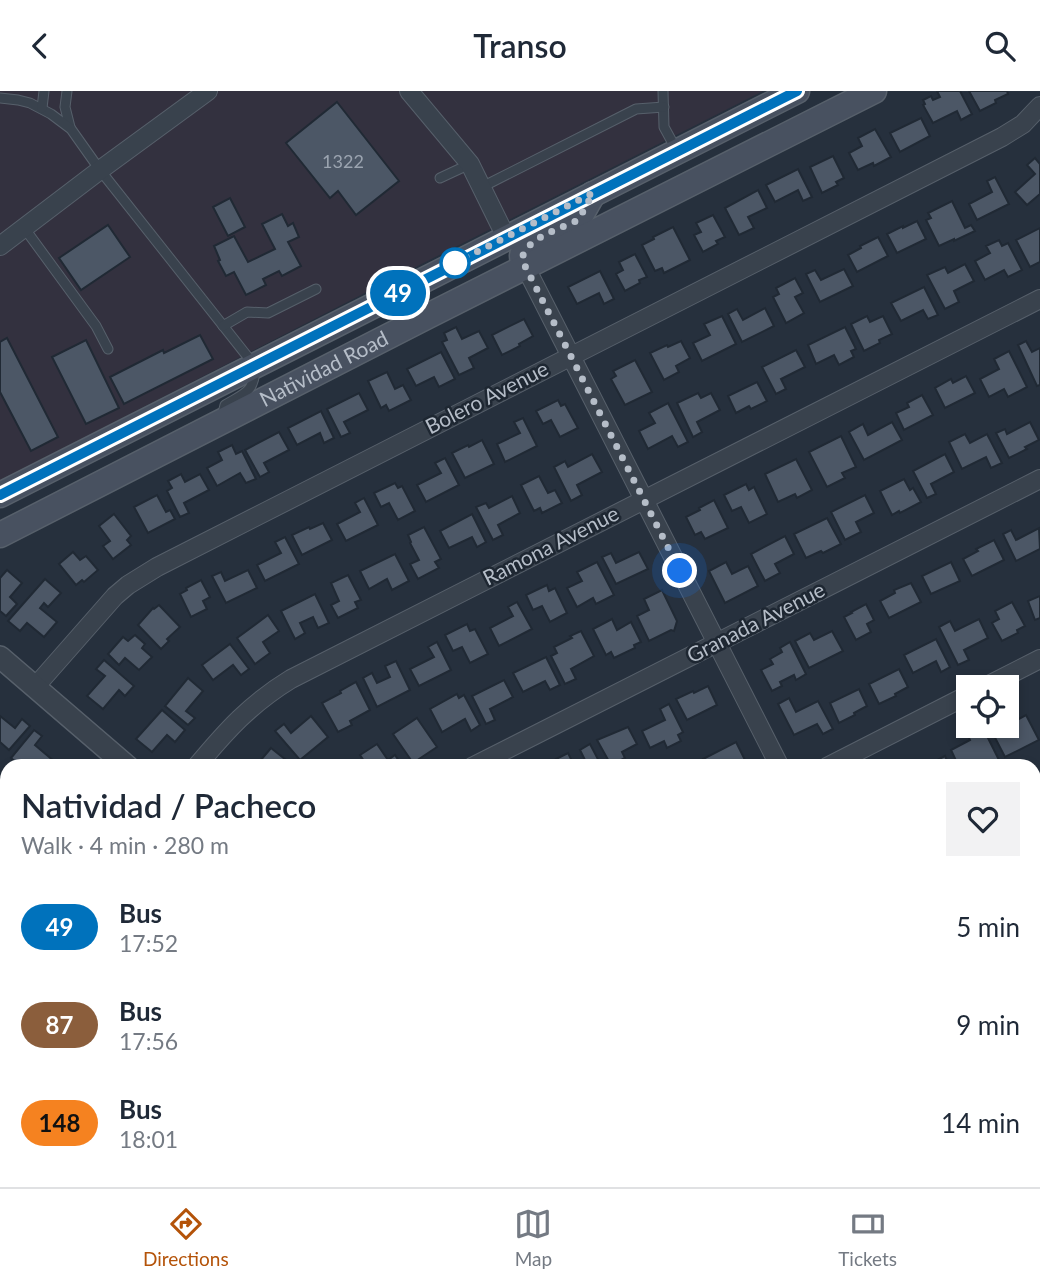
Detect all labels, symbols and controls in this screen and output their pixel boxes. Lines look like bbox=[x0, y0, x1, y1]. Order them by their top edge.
text: Transo bbox=[473, 26, 567, 65]
icon: back bbox=[21, 27, 59, 65]
icon: search bbox=[981, 27, 1019, 65]
house number: 1322 bbox=[322, 150, 364, 172]
unlabelled marker bbox=[440, 248, 470, 278]
line badge: 49 bbox=[366, 270, 430, 316]
text: 49 bbox=[384, 278, 412, 307]
street label: Natividad Road bbox=[255, 325, 392, 411]
street label: Bolero Avenue bbox=[421, 355, 552, 438]
street label: Ramona Avenue bbox=[478, 500, 622, 590]
your location bbox=[662, 553, 697, 588]
street label: Granada Avenue bbox=[682, 576, 829, 667]
map controls bbox=[956, 675, 1019, 738]
button: locate bbox=[956, 675, 1019, 738]
button: heart bbox=[946, 782, 1020, 856]
text: Natividad / Pacheco bbox=[21, 785, 316, 825]
text: Walk · 4 min · 280 m bbox=[21, 831, 229, 859]
text: Bus bbox=[119, 897, 162, 929]
text: 5 min bbox=[956, 911, 1020, 943]
text: 49 bbox=[46, 912, 73, 941]
text: 17:52 bbox=[119, 929, 178, 957]
text: Bus bbox=[119, 995, 162, 1027]
text: 9 min bbox=[956, 1009, 1020, 1041]
text: 87 bbox=[46, 1010, 73, 1039]
text: 17:56 bbox=[119, 1027, 178, 1055]
text: Bus bbox=[119, 1093, 162, 1125]
text: 14 min bbox=[941, 1107, 1020, 1139]
text: 148 bbox=[39, 1108, 80, 1137]
text: 18:01 bbox=[119, 1125, 178, 1153]
tab: Directions bbox=[143, 1205, 229, 1270]
tab: Map bbox=[514, 1205, 552, 1270]
tab: Tickets bbox=[838, 1205, 897, 1270]

